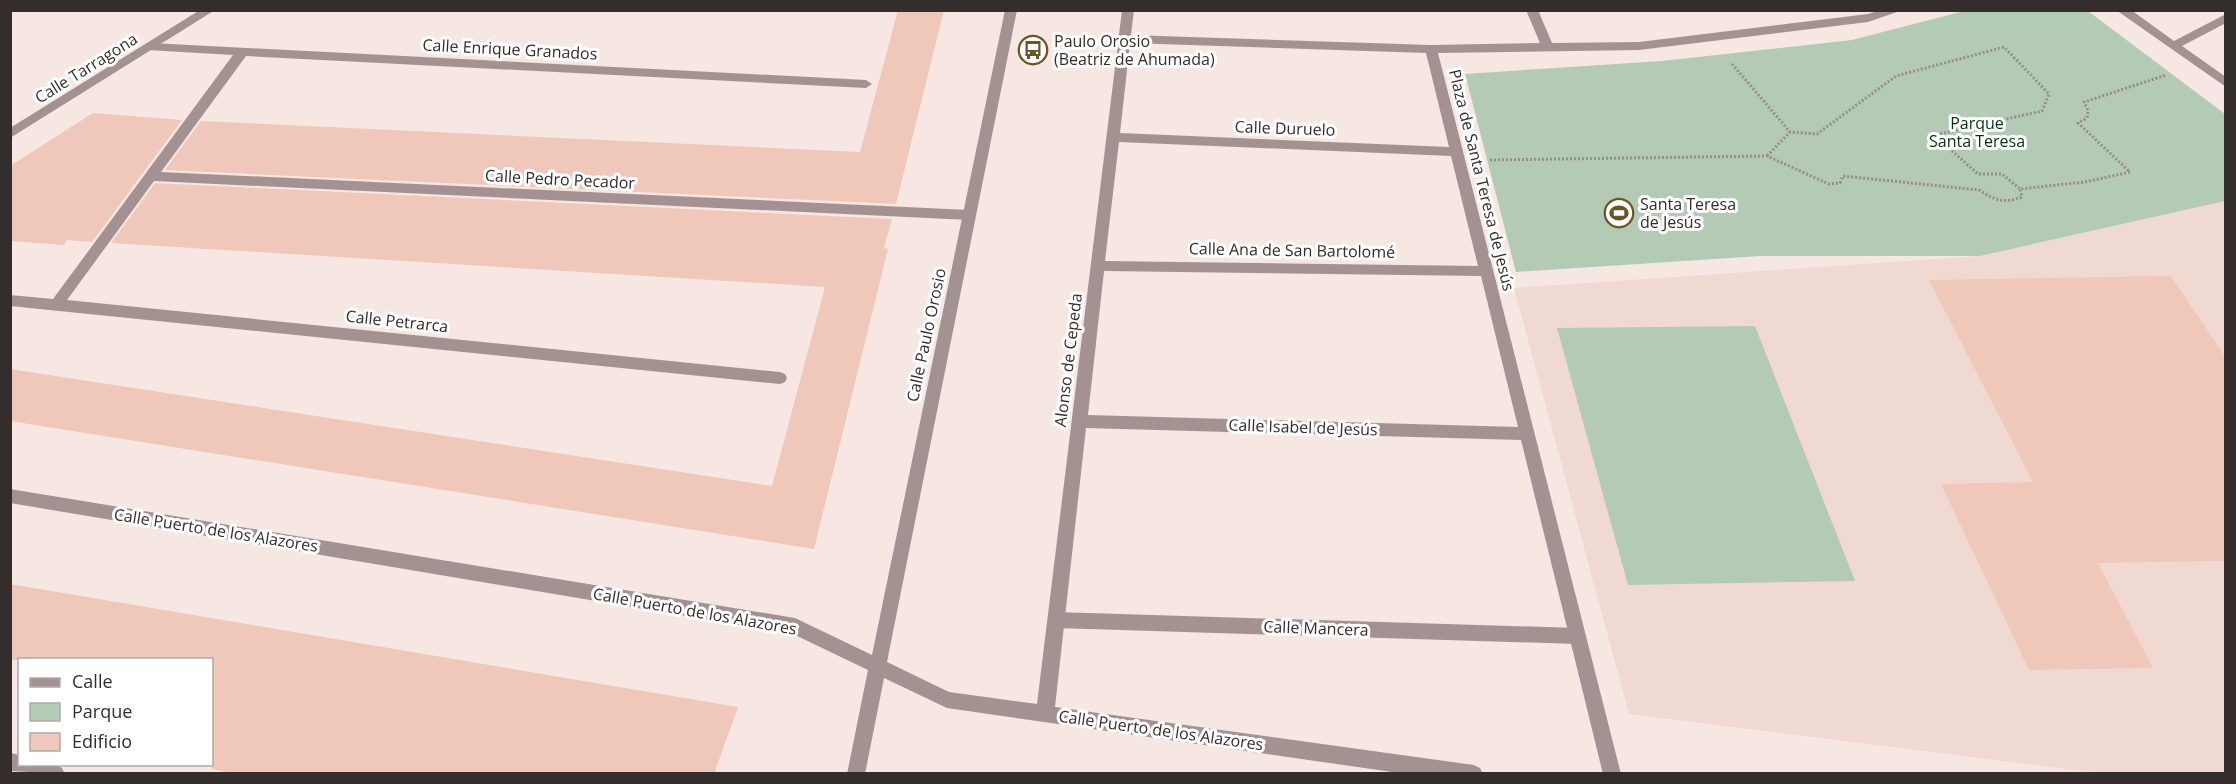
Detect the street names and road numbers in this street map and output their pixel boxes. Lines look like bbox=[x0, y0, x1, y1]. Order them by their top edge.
street label: Calle Tarragona bbox=[31, 28, 141, 108]
street label: Calle Enrique Granados bbox=[422, 33, 598, 65]
street label: Plaza de Santa Teresa de Jesús bbox=[1444, 67, 1520, 293]
street label: Calle Duruelo bbox=[1234, 115, 1336, 141]
street label: Calle Pedro Pecador bbox=[485, 164, 636, 194]
street label: Calle Ana de San Bartolomé bbox=[1189, 237, 1395, 263]
street label: Calle Paulo Orosio bbox=[901, 266, 951, 404]
street label: Alonso de Cepeda bbox=[1049, 292, 1087, 428]
street label: Calle Petrarca bbox=[345, 305, 449, 337]
street label: Calle Isabel de Jesús bbox=[1228, 413, 1378, 441]
street label: Calle Puerto de los Alazores bbox=[112, 503, 320, 557]
street label: Calle Puerto de los Alazores bbox=[591, 582, 799, 640]
street label: Calle Mancera bbox=[1263, 615, 1369, 641]
street label: Calle Puerto de los Alazores bbox=[1057, 705, 1265, 755]

